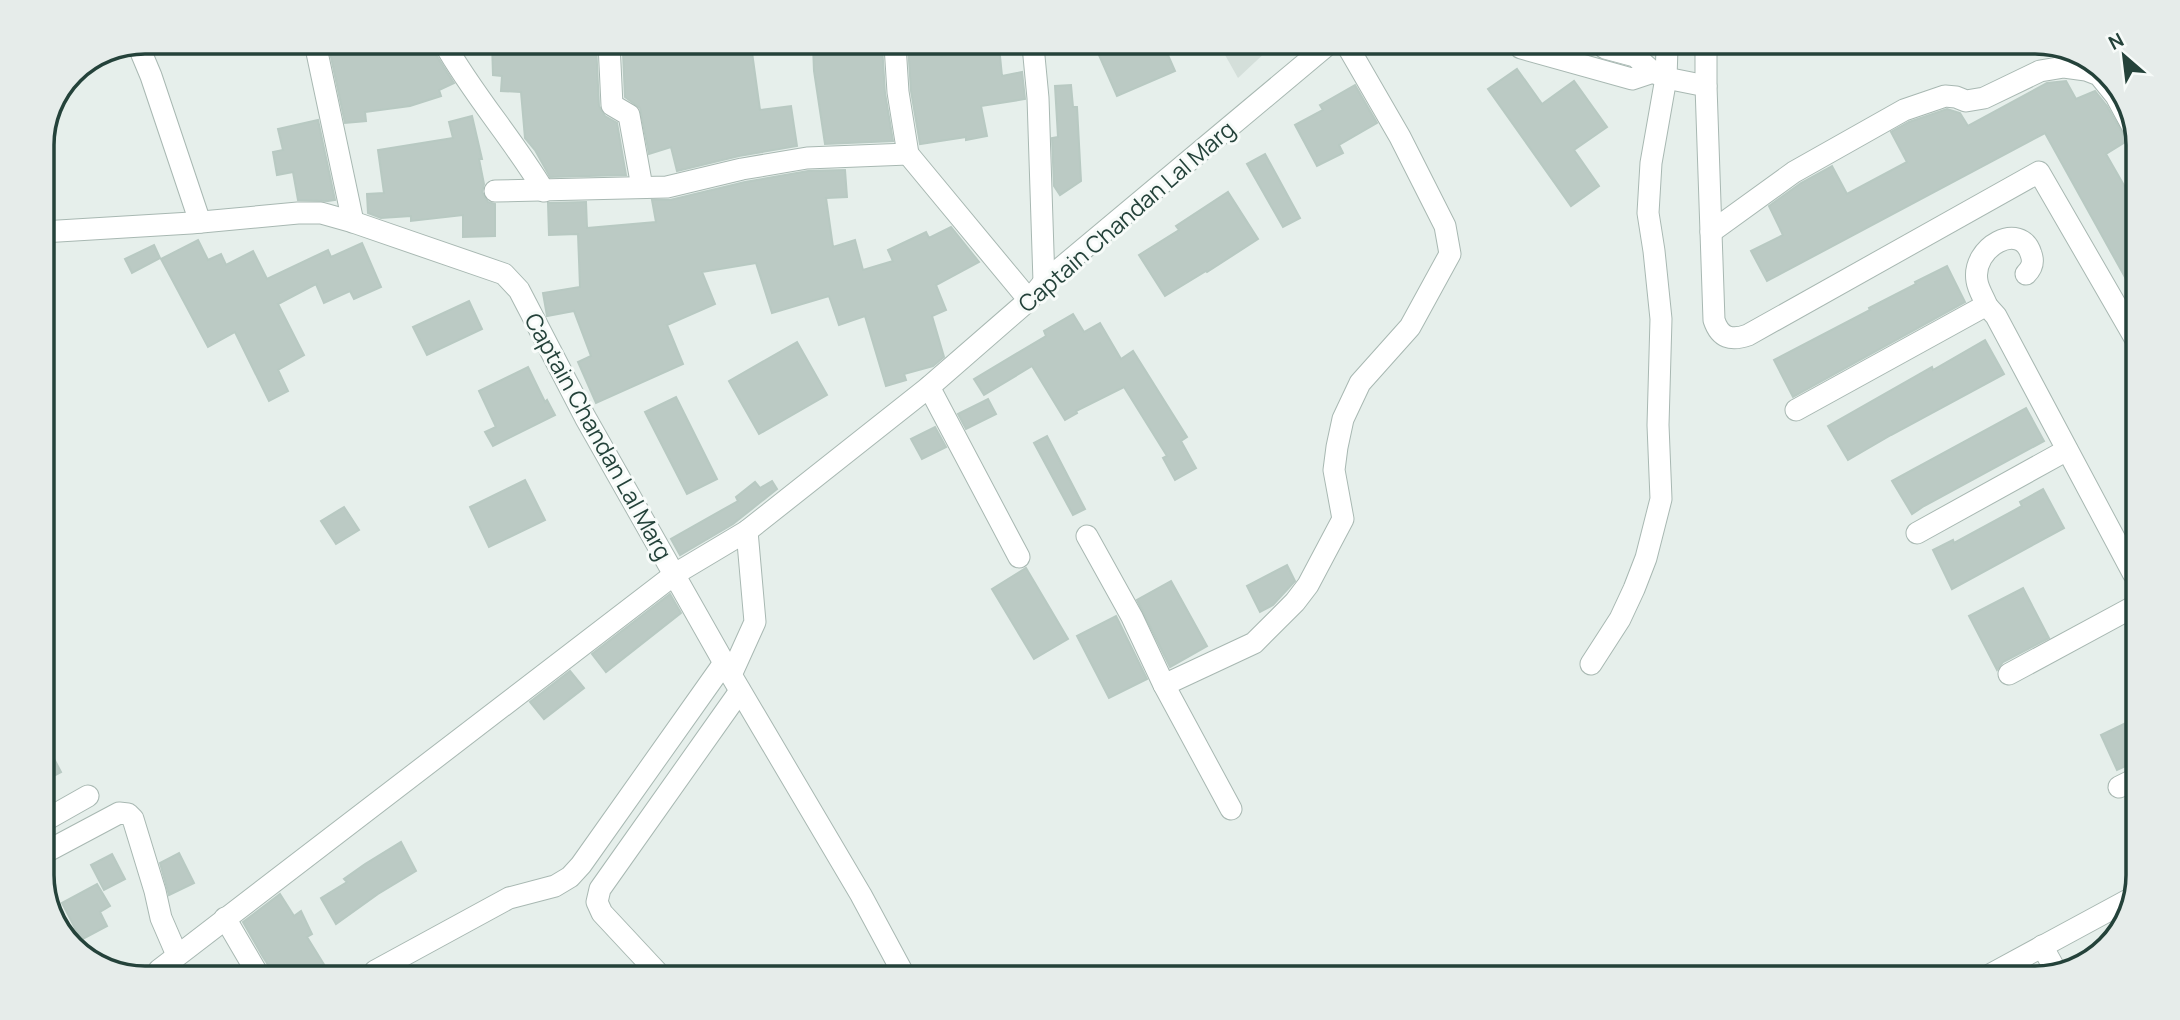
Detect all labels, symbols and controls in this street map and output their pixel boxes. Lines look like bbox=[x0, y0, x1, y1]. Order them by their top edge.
north arrow bbox=[2089, 21, 2159, 91]
text: N bbox=[2104, 26, 2128, 56]
street label: Captain Chandan Lal Marg bbox=[1011, 113, 1241, 319]
street label: Captain Chandan Lal Marg bbox=[518, 307, 680, 565]

